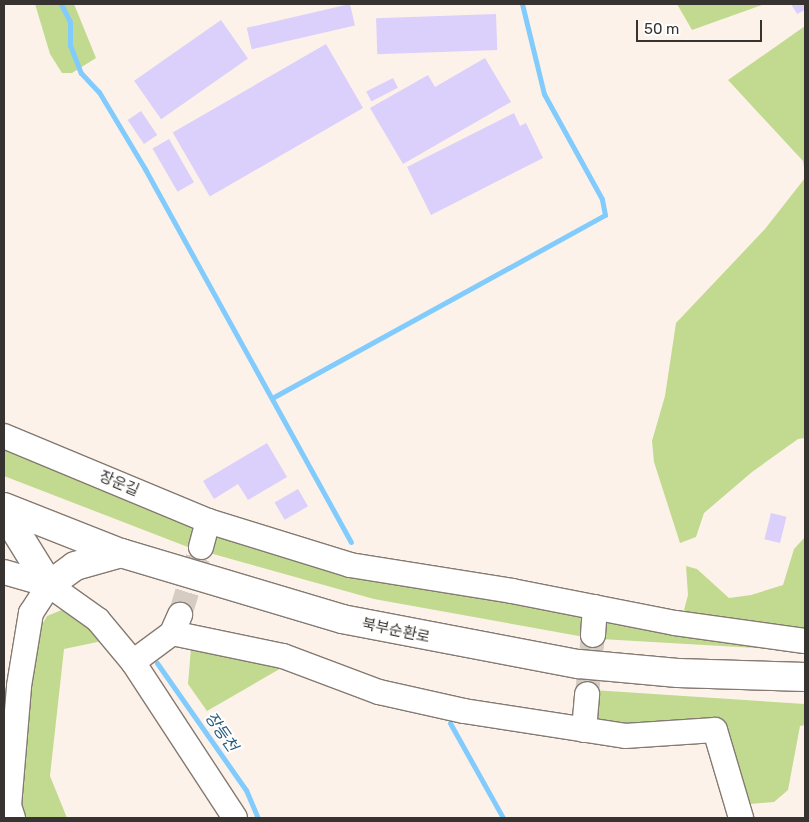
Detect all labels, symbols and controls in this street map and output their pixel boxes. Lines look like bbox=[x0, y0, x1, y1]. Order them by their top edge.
scale bar bbox=[639, 10, 765, 42]
text: 50 m bbox=[644, 20, 679, 38]
street label: 장운길 bbox=[96, 468, 142, 500]
street label: 북부순환로 bbox=[360, 615, 432, 647]
water label: 장등천 bbox=[200, 708, 242, 756]

